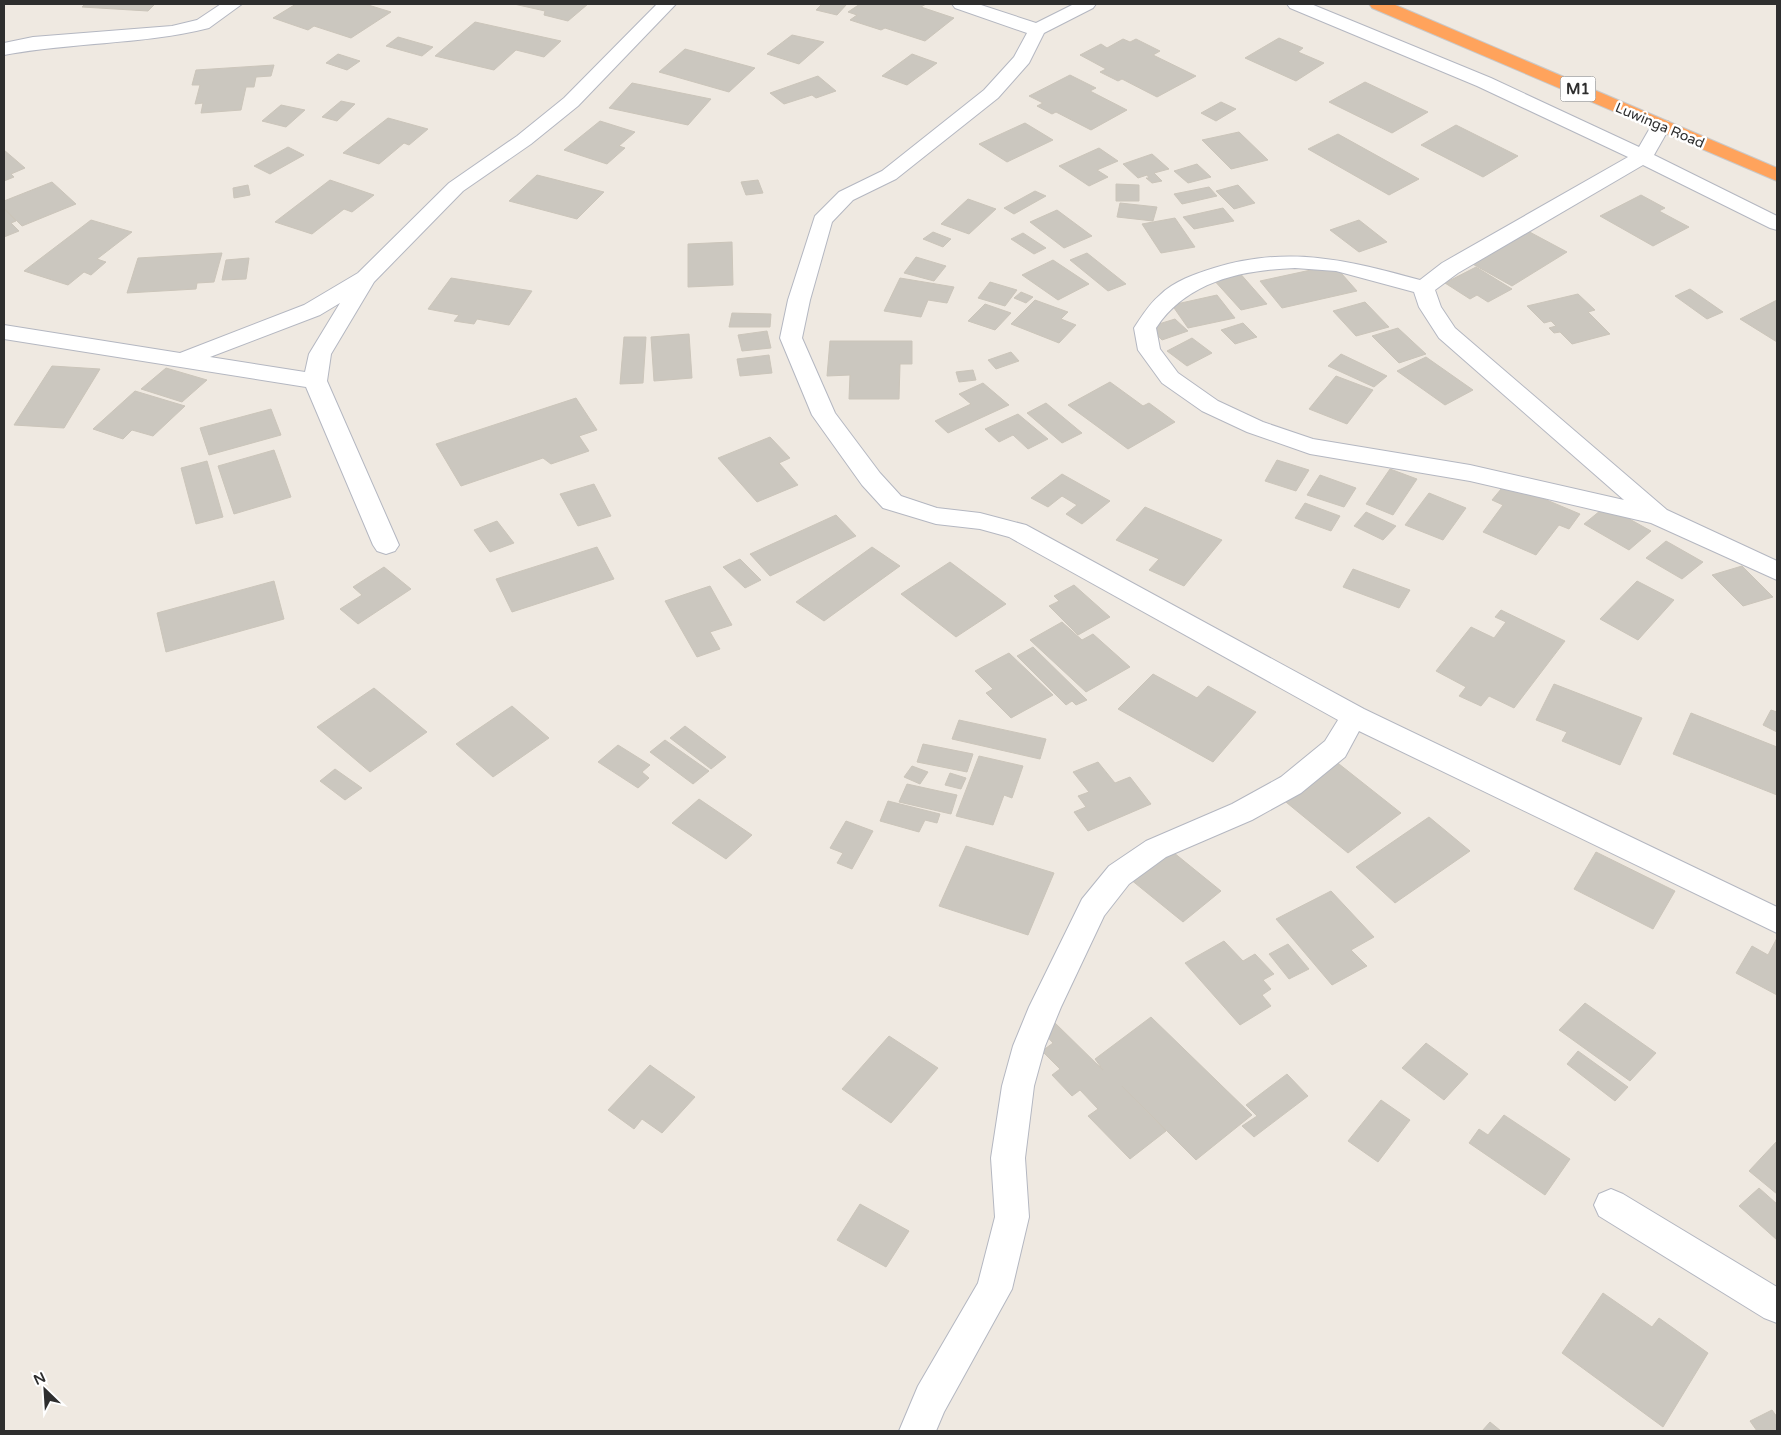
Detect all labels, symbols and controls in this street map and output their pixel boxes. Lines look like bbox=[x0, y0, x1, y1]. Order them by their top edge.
road number: M1 bbox=[1560, 76, 1596, 102]
street label: Luwinga Road bbox=[1613, 99, 1707, 152]
north arrow bbox=[20, 1365, 70, 1415]
text: N bbox=[31, 1369, 48, 1389]

